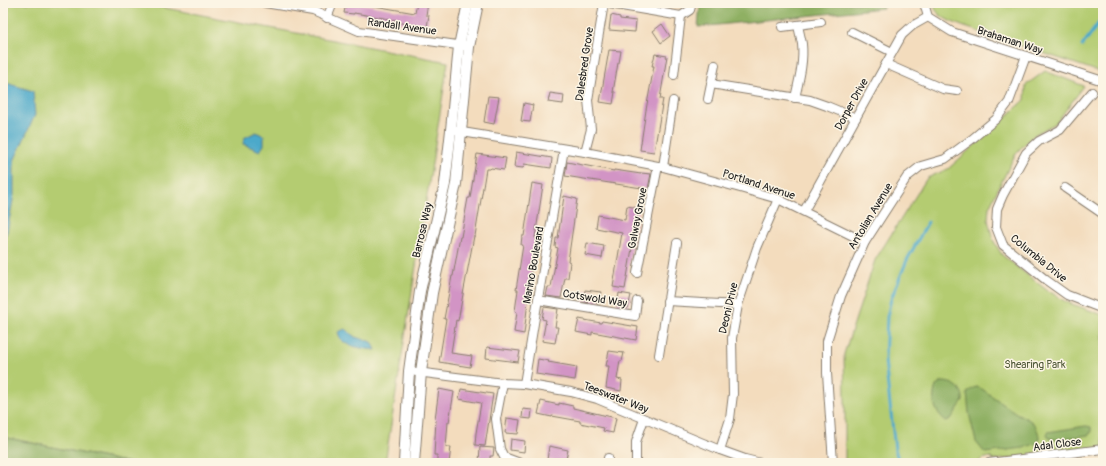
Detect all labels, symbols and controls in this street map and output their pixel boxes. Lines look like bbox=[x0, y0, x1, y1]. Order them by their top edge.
street label: Randall Avenue bbox=[367, 15, 438, 38]
street label: Brahaman Way bbox=[976, 24, 1044, 57]
street label: Dalesbred Grove bbox=[573, 26, 596, 102]
street label: Dorper Drive bbox=[832, 76, 871, 132]
street label: Portland Avenue bbox=[721, 167, 797, 203]
street label: Antolian Avenue bbox=[845, 180, 896, 252]
street label: Galway Grove bbox=[625, 186, 650, 250]
street label: Barrosa Way bbox=[410, 201, 435, 259]
street label: Marino Boulevard bbox=[520, 225, 547, 305]
street label: Columbia Drive bbox=[1008, 232, 1070, 285]
street label: Deoni Drive bbox=[716, 281, 741, 335]
street label: Cotswold Way bbox=[562, 287, 628, 310]
park label: Shearing Park bbox=[1004, 358, 1066, 371]
street label: Teeswater Way bbox=[581, 379, 651, 416]
street label: Adal Close bbox=[1032, 435, 1082, 454]

